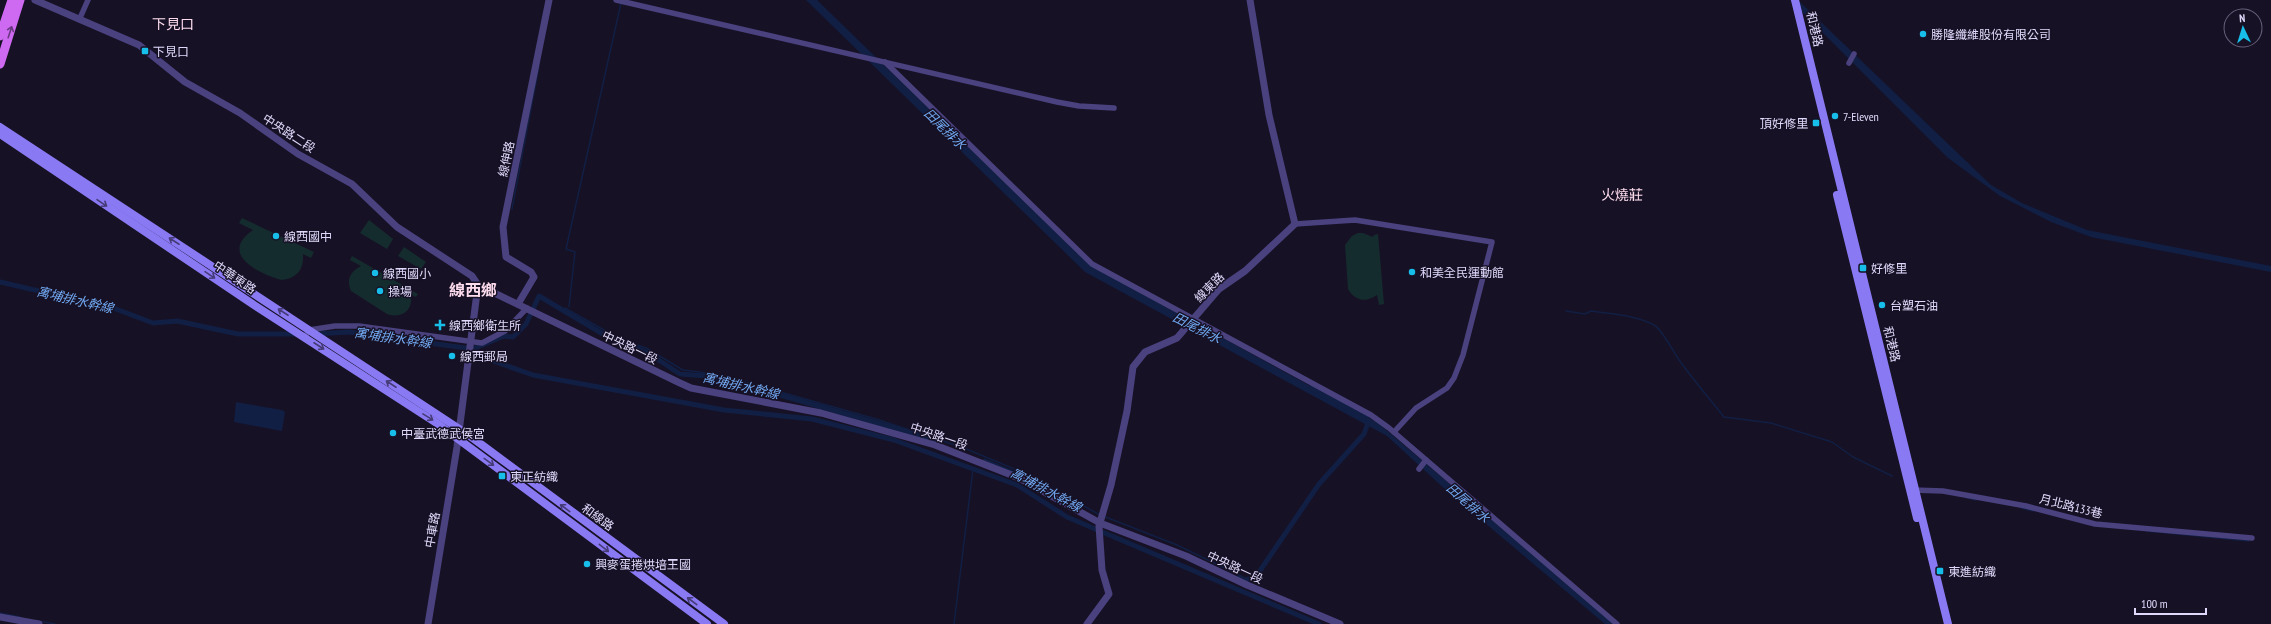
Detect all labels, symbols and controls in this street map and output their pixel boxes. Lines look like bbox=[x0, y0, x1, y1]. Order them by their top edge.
north arrow bbox=[2223, 8, 2263, 48]
street label: 和港路 bbox=[1804, 10, 1826, 48]
text: N bbox=[2239, 11, 2246, 25]
district label: 下見口 bbox=[152, 15, 194, 33]
one-way arrow bbox=[7, 26, 14, 39]
place label: 勝隆纖維股份有限公司 bbox=[1931, 27, 2051, 42]
marker: 勝隆纖維股份有限公司 bbox=[1918, 29, 1928, 39]
place label: 下見口 bbox=[153, 44, 189, 59]
marker: 下見口 bbox=[140, 46, 150, 56]
water label: 田尾排水 bbox=[920, 105, 970, 154]
place label: 7-Eleven bbox=[1843, 109, 1879, 124]
street label: 中央路二段 bbox=[260, 110, 318, 156]
marker: 7-Eleven bbox=[1830, 111, 1840, 121]
place label: 頂好修里 bbox=[1760, 116, 1808, 131]
marker: 頂好修里 bbox=[1811, 118, 1821, 128]
street label: 線伸路 bbox=[495, 140, 517, 178]
district label: 火燒莊 bbox=[1601, 186, 1643, 204]
one-way arrow bbox=[96, 199, 108, 207]
place label: 線西國中 bbox=[284, 229, 332, 244]
marker: 線西國中 bbox=[271, 231, 281, 241]
one-way arrow bbox=[169, 237, 180, 245]
street label: 中華東路 bbox=[211, 257, 259, 297]
place label: 好修里 bbox=[1871, 261, 1907, 276]
marker: 好修里 bbox=[1858, 263, 1868, 273]
place label: 和美全民運動館 bbox=[1420, 265, 1504, 280]
place label: 線西國小 bbox=[383, 266, 431, 281]
marker: 和美全民運動館 bbox=[1407, 267, 1417, 277]
marker: 線西國小 bbox=[370, 268, 380, 278]
street label: 線東路 bbox=[1191, 269, 1227, 305]
one-way arrow bbox=[204, 271, 215, 279]
district label: 線西鄉 bbox=[449, 280, 497, 300]
water label: 寓埔排水幹線 bbox=[35, 283, 117, 318]
place label: 操場 bbox=[388, 284, 412, 299]
marker: 操場 bbox=[375, 286, 385, 296]
place label: 台塑石油 bbox=[1890, 298, 1938, 313]
marker: 台塑石油 bbox=[1877, 300, 1887, 310]
one-way arrow bbox=[278, 308, 289, 316]
water label: 田尾排水 bbox=[1170, 309, 1225, 348]
place label: 線西鄉衛生所 bbox=[449, 318, 521, 333]
marker: 線西鄉衛生所 bbox=[434, 319, 446, 331]
water label: 寓埔排水幹線 bbox=[353, 324, 435, 352]
street label: 和港路 bbox=[1880, 325, 1904, 363]
street label: 中央路一段 bbox=[600, 327, 660, 367]
one-way arrow bbox=[313, 342, 324, 351]
place label: 線西郵局 bbox=[460, 349, 508, 364]
marker: 線西郵局 bbox=[447, 351, 457, 361]
water label: 寓埔排水幹線 bbox=[701, 369, 783, 404]
one-way arrow bbox=[386, 380, 397, 388]
one-way arrow bbox=[422, 413, 433, 422]
street label: 中央路一段 bbox=[908, 419, 970, 453]
place label: 中臺武德武侯宮 bbox=[401, 426, 485, 441]
marker: 中臺武德武侯宮 bbox=[388, 428, 398, 438]
one-way arrow bbox=[483, 458, 494, 466]
water label: 寓埔排水幹線 bbox=[1008, 464, 1086, 517]
place label: 東正紡織 bbox=[510, 469, 558, 484]
marker: 東正紡織 bbox=[497, 471, 507, 481]
water label: 田尾排水 bbox=[1443, 480, 1494, 527]
street label: 月北路133巷 bbox=[2038, 491, 2104, 521]
street label: 和線路 bbox=[579, 500, 617, 534]
one-way arrow bbox=[559, 503, 570, 512]
street label: 中車路 bbox=[421, 511, 443, 549]
one-way arrow bbox=[599, 544, 610, 552]
street label: 中央路一段 bbox=[1205, 548, 1265, 586]
place label: 興麥蛋捲烘培王國 bbox=[595, 557, 691, 572]
marker: 興麥蛋捲烘培王國 bbox=[582, 559, 592, 569]
place label: 東進紡織 bbox=[1948, 564, 1996, 579]
marker: 東進紡織 bbox=[1935, 566, 1945, 576]
scale bar bbox=[2135, 590, 2206, 616]
text: 100 m bbox=[2141, 596, 2168, 611]
one-way arrow bbox=[687, 597, 698, 605]

